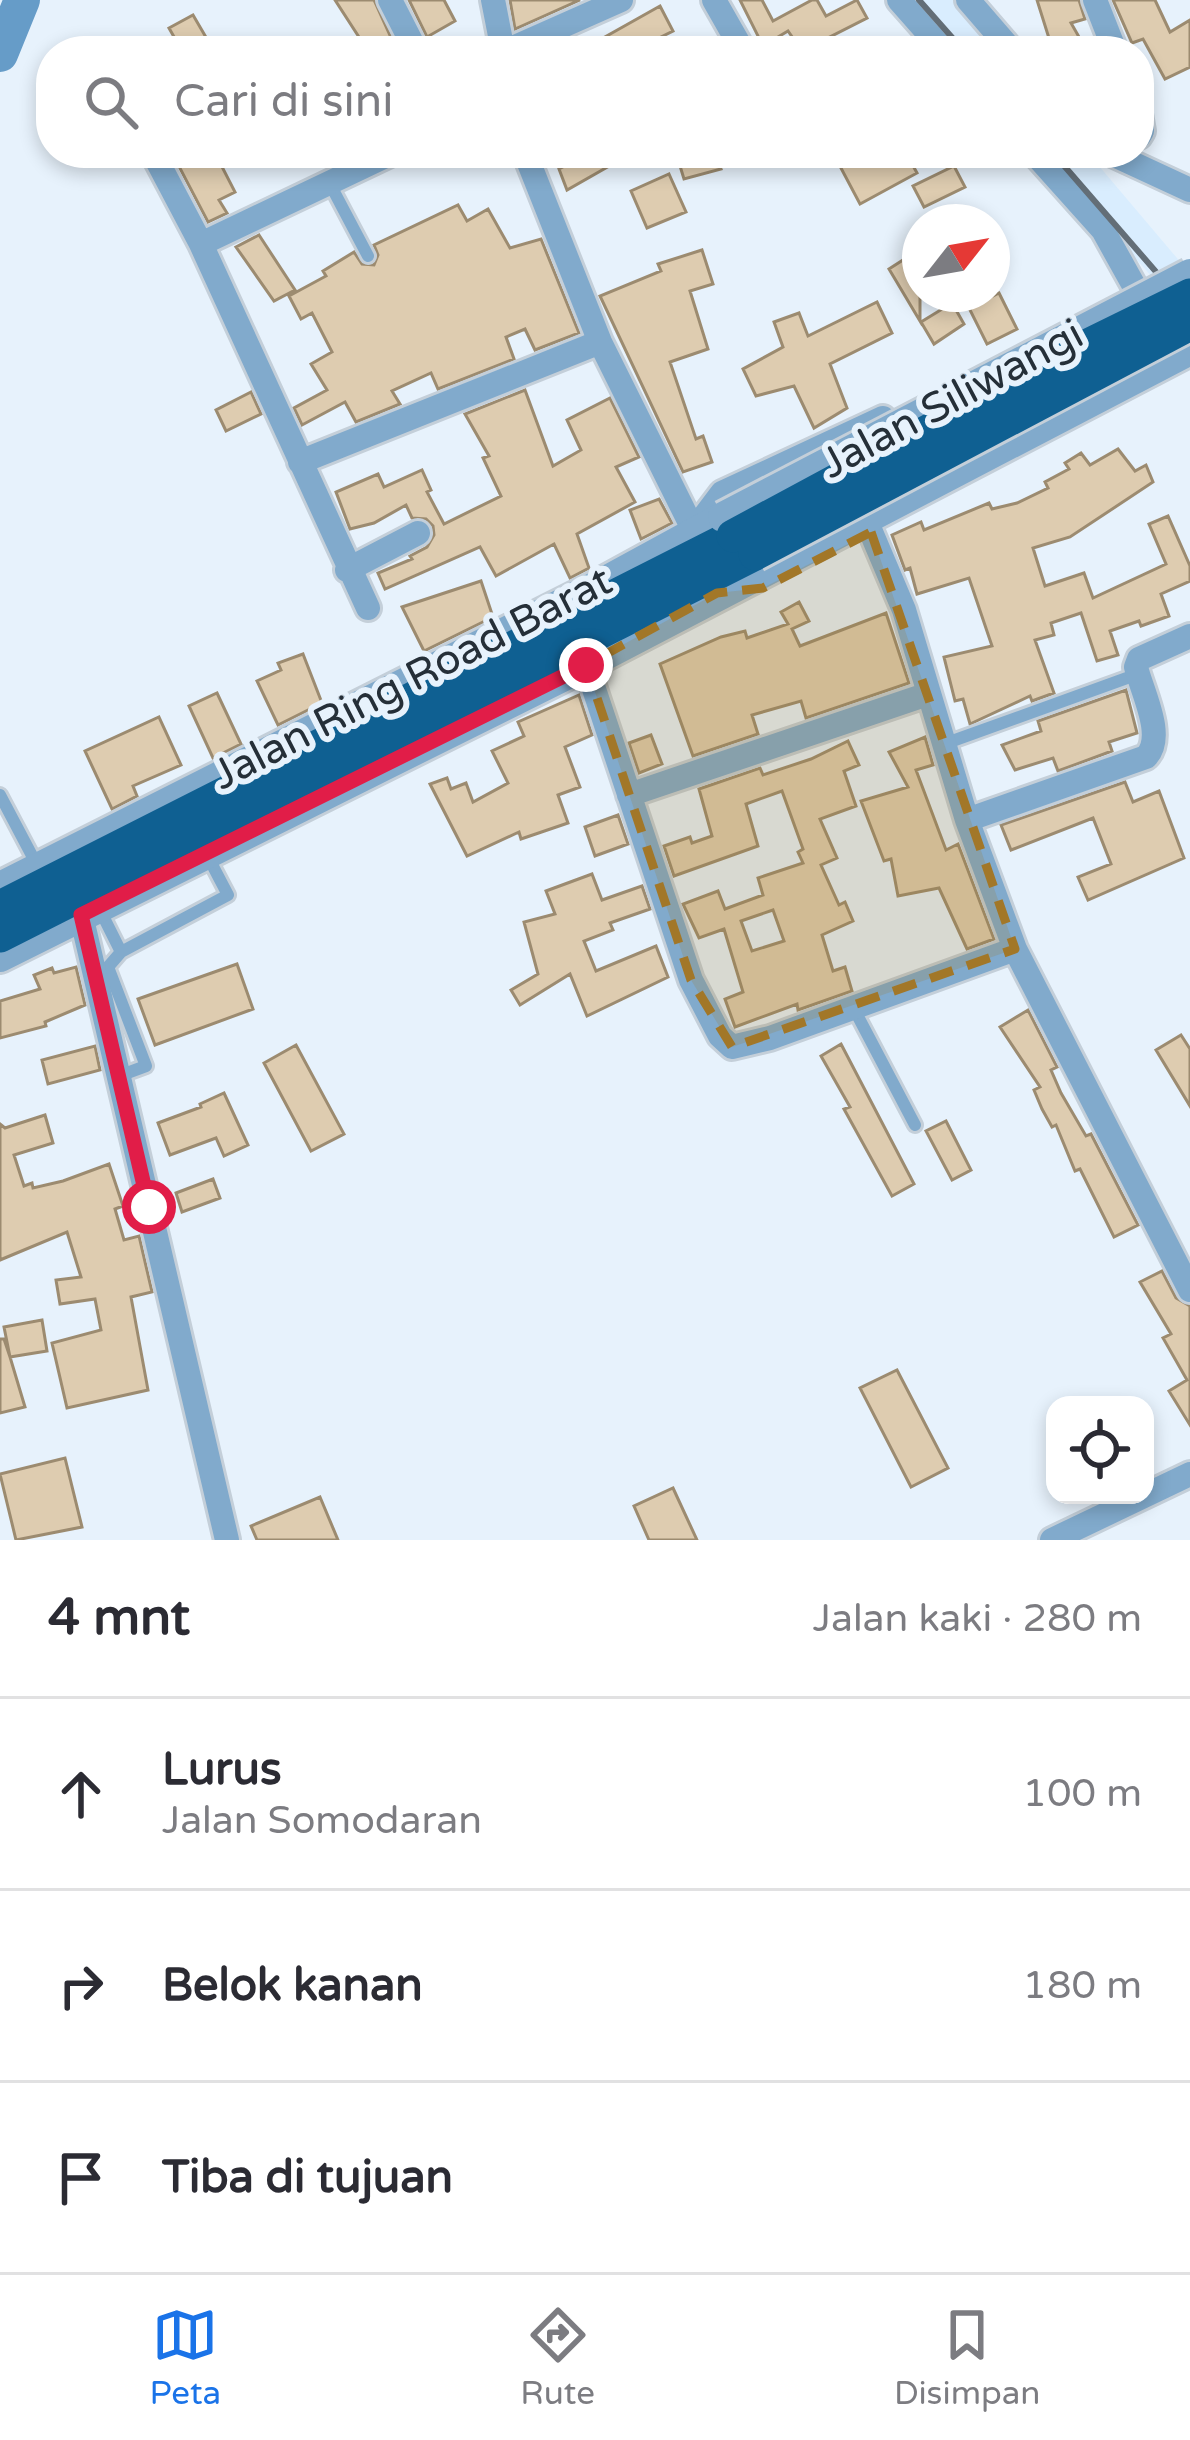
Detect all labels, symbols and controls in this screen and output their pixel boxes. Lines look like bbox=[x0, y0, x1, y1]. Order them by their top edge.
search box bbox=[36, 36, 1154, 168]
icon: search bbox=[78, 69, 144, 135]
text: Cari di sini bbox=[174, 75, 393, 129]
north arrow bbox=[902, 204, 1010, 312]
street label: Jalan Siliwangi bbox=[812, 308, 1092, 490]
street label: Jalan Ring Road Barat bbox=[204, 555, 620, 801]
route end bbox=[559, 638, 613, 692]
route start bbox=[122, 1180, 176, 1234]
map controls bbox=[1046, 1396, 1154, 1504]
button: locate bbox=[1046, 1396, 1154, 1504]
text: 4 mnt bbox=[48, 1587, 190, 1649]
text: Jalan kaki · 280 m bbox=[813, 1595, 1142, 1642]
text: Lurus bbox=[162, 1743, 282, 1797]
icon: ahead bbox=[48, 1761, 114, 1827]
text: 100 m bbox=[1023, 1770, 1142, 1817]
text: Jalan Somodaran bbox=[162, 1797, 482, 1844]
icon: right bbox=[48, 1953, 114, 2019]
text: Belok kanan bbox=[162, 1959, 423, 2013]
text: 180 m bbox=[1023, 1962, 1142, 2009]
icon: arrive bbox=[48, 2145, 114, 2211]
text: Tiba di tujuan bbox=[162, 2151, 453, 2205]
tab: Peta bbox=[150, 2302, 221, 2413]
tab: Rute bbox=[520, 2302, 595, 2413]
tab: Disimpan bbox=[894, 2302, 1040, 2413]

